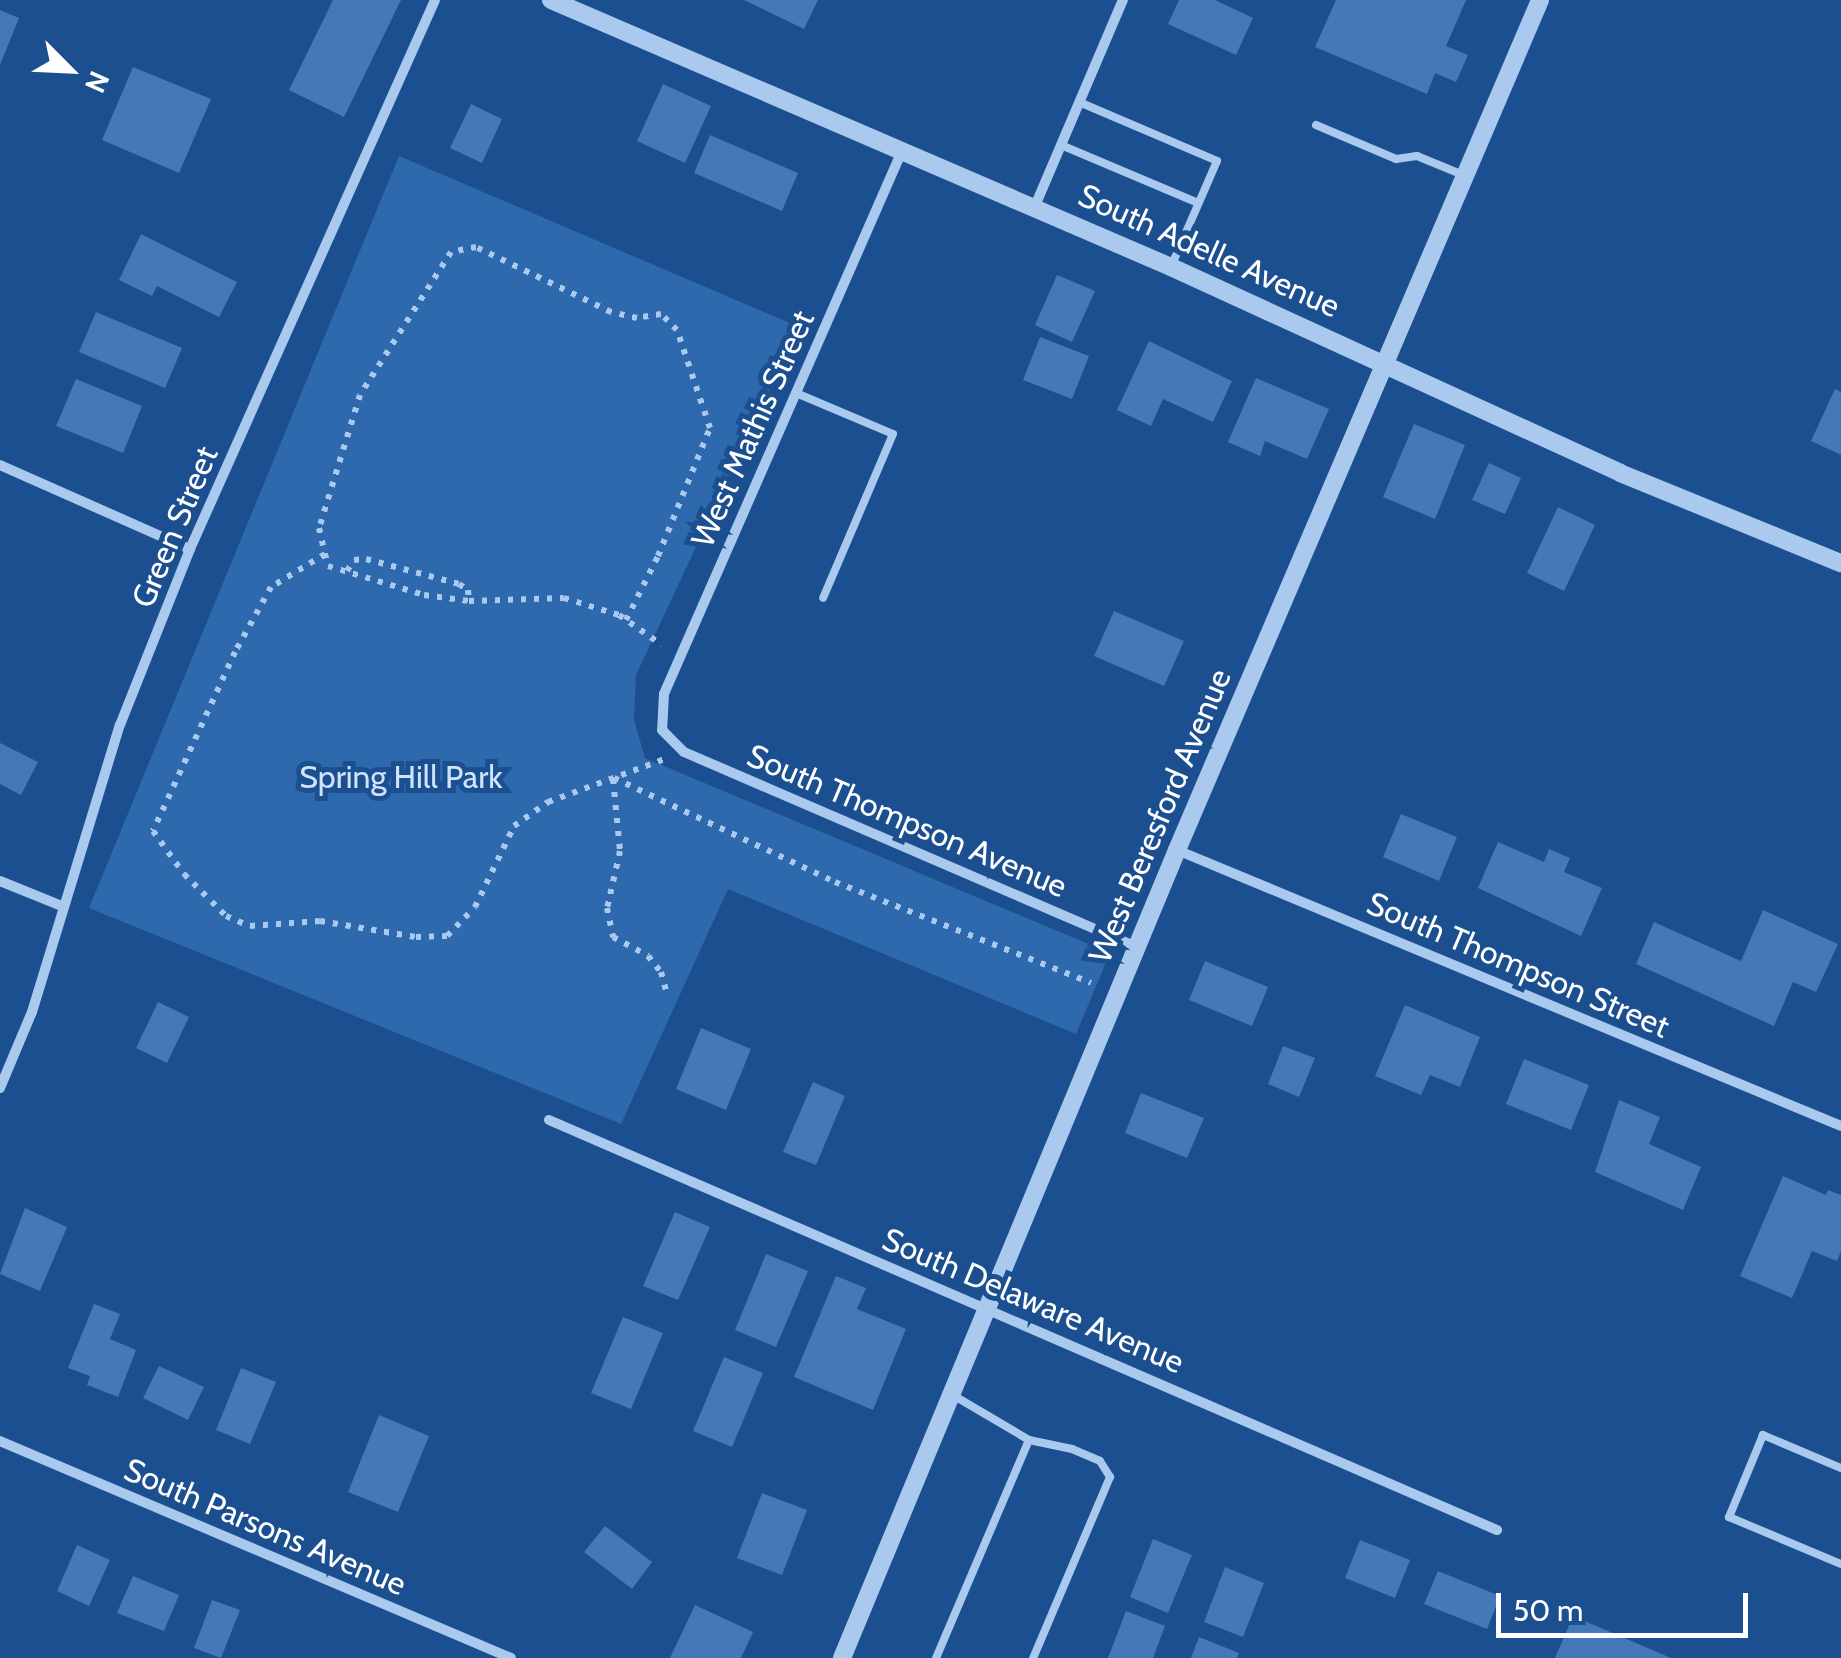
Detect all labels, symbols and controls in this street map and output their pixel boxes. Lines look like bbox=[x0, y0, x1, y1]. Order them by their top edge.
north arrow bbox=[20, 20, 120, 120]
text: N bbox=[78, 66, 117, 98]
street label: South Adelle Avenue bbox=[1072, 176, 1346, 326]
street label: West Mathis Street bbox=[684, 305, 822, 553]
street label: Green Street bbox=[124, 441, 226, 613]
street label: West Beresford Avenue bbox=[1081, 663, 1239, 969]
street label: South Thompson Avenue bbox=[741, 736, 1073, 906]
park label: Spring Hill Park bbox=[299, 758, 503, 796]
street label: South Thompson Street bbox=[1361, 884, 1675, 1046]
street label: South Delaware Avenue bbox=[877, 1220, 1189, 1382]
street label: South Parsons Avenue bbox=[118, 1450, 412, 1604]
scale bar bbox=[1501, 1573, 1754, 1635]
text: 50 m bbox=[1513, 1592, 1583, 1629]

